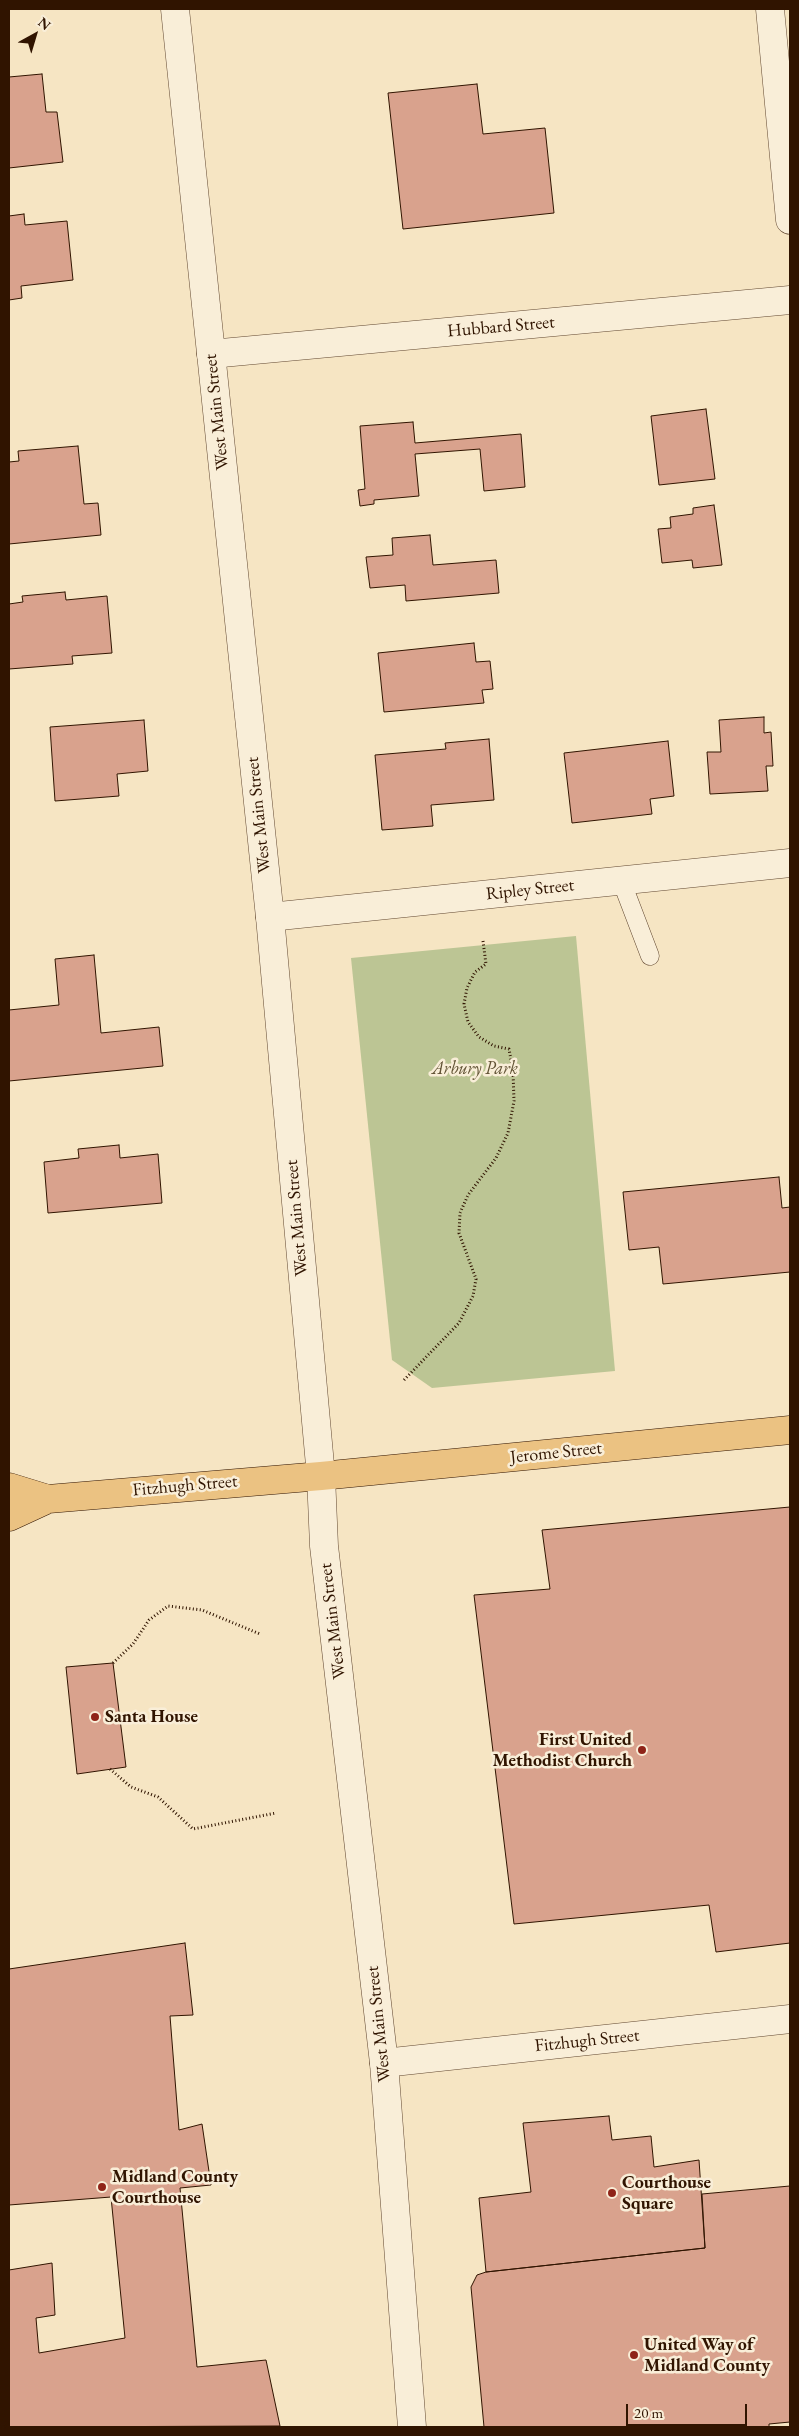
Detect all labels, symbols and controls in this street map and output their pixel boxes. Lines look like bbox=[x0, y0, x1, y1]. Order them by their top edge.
north arrow bbox=[10, 10, 60, 60]
text: N bbox=[34, 13, 54, 34]
street label: Hubbard Street bbox=[446, 312, 556, 342]
street label: West Main Street bbox=[200, 353, 234, 471]
street label: West Main Street bbox=[242, 756, 276, 874]
street label: Ripley Street bbox=[485, 875, 575, 905]
park label: Arbury Park bbox=[432, 1058, 518, 1080]
street label: West Main Street bbox=[281, 1159, 313, 1277]
street label: Jerome Street bbox=[509, 1437, 603, 1469]
street label: Fitzhugh Street bbox=[132, 1471, 238, 1501]
street label: West Main Street bbox=[315, 1562, 351, 1680]
place label: Santa House bbox=[105, 1706, 198, 1728]
marker: Santa House bbox=[89, 1711, 101, 1723]
place label: First United Methodist Church bbox=[492, 1729, 632, 1772]
marker: First United Methodist Church bbox=[636, 1744, 648, 1756]
street label: West Main Street bbox=[362, 1965, 396, 2083]
street label: Fitzhugh Street bbox=[534, 2025, 640, 2057]
place label: Midland County Courthouse bbox=[112, 2166, 238, 2208]
place label: Courthouse Square bbox=[622, 2172, 711, 2214]
marker: Midland County Courthouse bbox=[96, 2181, 108, 2193]
marker: Courthouse Square bbox=[606, 2187, 618, 2199]
place label: United Way of Midland County bbox=[644, 2334, 770, 2376]
marker: United Way of Midland County bbox=[628, 2349, 640, 2361]
scale bar bbox=[629, 2394, 750, 2426]
text: 20 m bbox=[634, 2403, 663, 2422]

